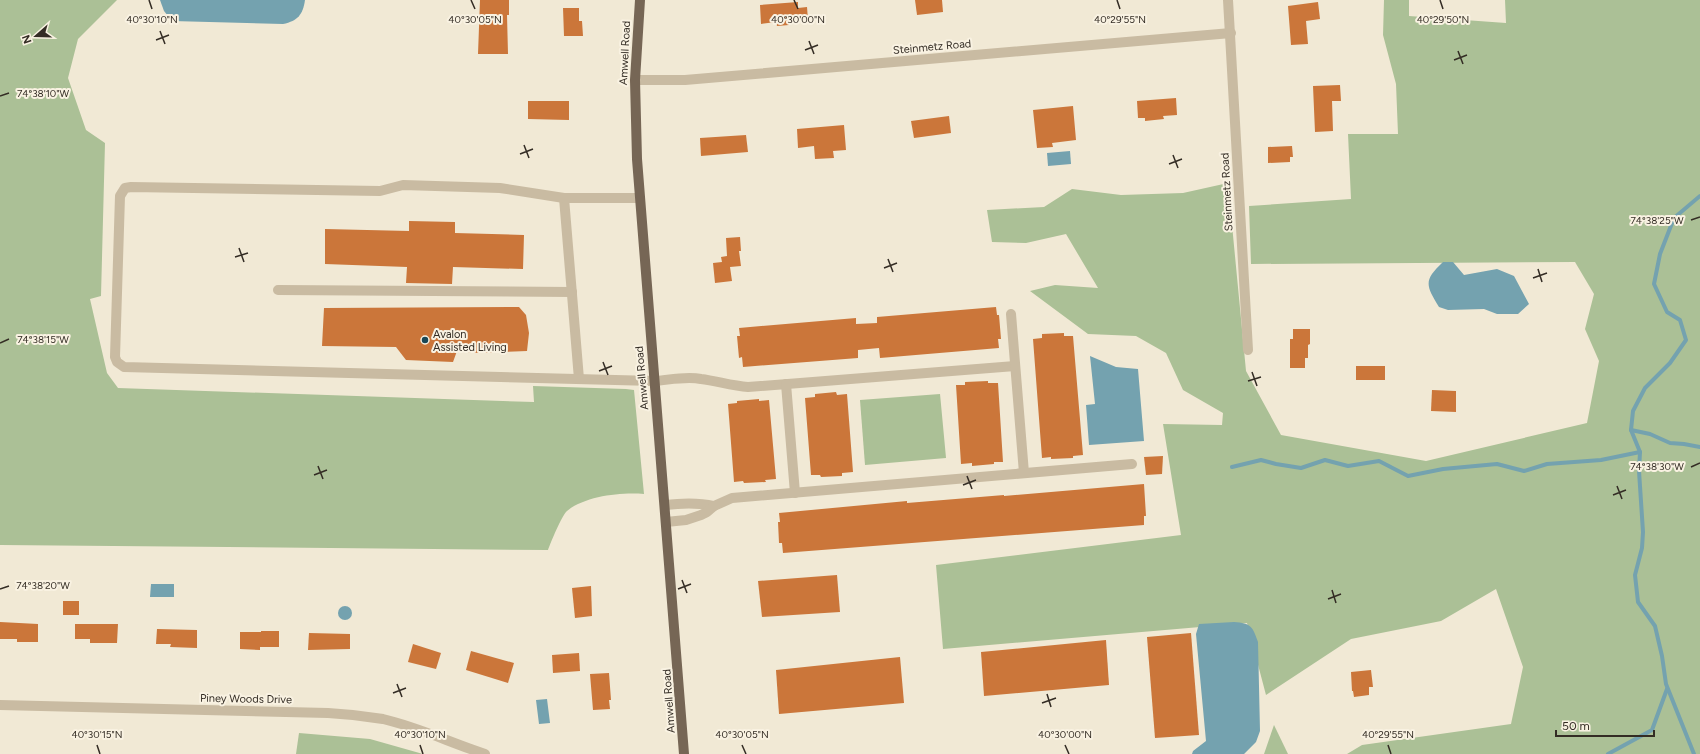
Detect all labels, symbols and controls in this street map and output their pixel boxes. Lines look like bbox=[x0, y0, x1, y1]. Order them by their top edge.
text: 40°30'10"N bbox=[126, 13, 178, 26]
text: 40°30'05"N bbox=[448, 13, 502, 26]
text: 40°30'00"N bbox=[771, 13, 825, 26]
text: 40°29'55"N bbox=[1094, 13, 1146, 26]
text: 40°29'50"N bbox=[1417, 13, 1469, 26]
north arrow bbox=[16, 16, 56, 56]
street label: Amwell Road bbox=[617, 21, 633, 85]
text: N bbox=[20, 33, 35, 45]
street label: Steinmetz Road bbox=[892, 37, 972, 57]
text: 74°38'10"W bbox=[17, 87, 69, 100]
street label: Steinmetz Road bbox=[1218, 152, 1236, 232]
text: 74°38'25"W bbox=[1631, 214, 1684, 227]
place label: Avalon Assisted Living bbox=[433, 328, 507, 354]
text: 74°38'15"W bbox=[17, 333, 69, 346]
marker: Avalon Assisted Living bbox=[420, 335, 430, 345]
street label: Amwell Road bbox=[633, 346, 651, 410]
text: 74°38'30"W bbox=[1630, 460, 1684, 473]
text: 74°38'20"W bbox=[16, 579, 70, 592]
street label: Amwell Road bbox=[660, 669, 678, 733]
street label: Piney Woods Drive bbox=[200, 692, 292, 706]
scale bar bbox=[1556, 712, 1654, 738]
text: 50 m bbox=[1562, 719, 1590, 733]
text: 40°30'15"N bbox=[72, 728, 122, 741]
text: 40°30'10"N bbox=[394, 728, 446, 741]
text: 40°30'05"N bbox=[715, 728, 769, 741]
text: 40°30'00"N bbox=[1038, 728, 1092, 741]
text: 40°29'55"N bbox=[1362, 728, 1414, 741]

